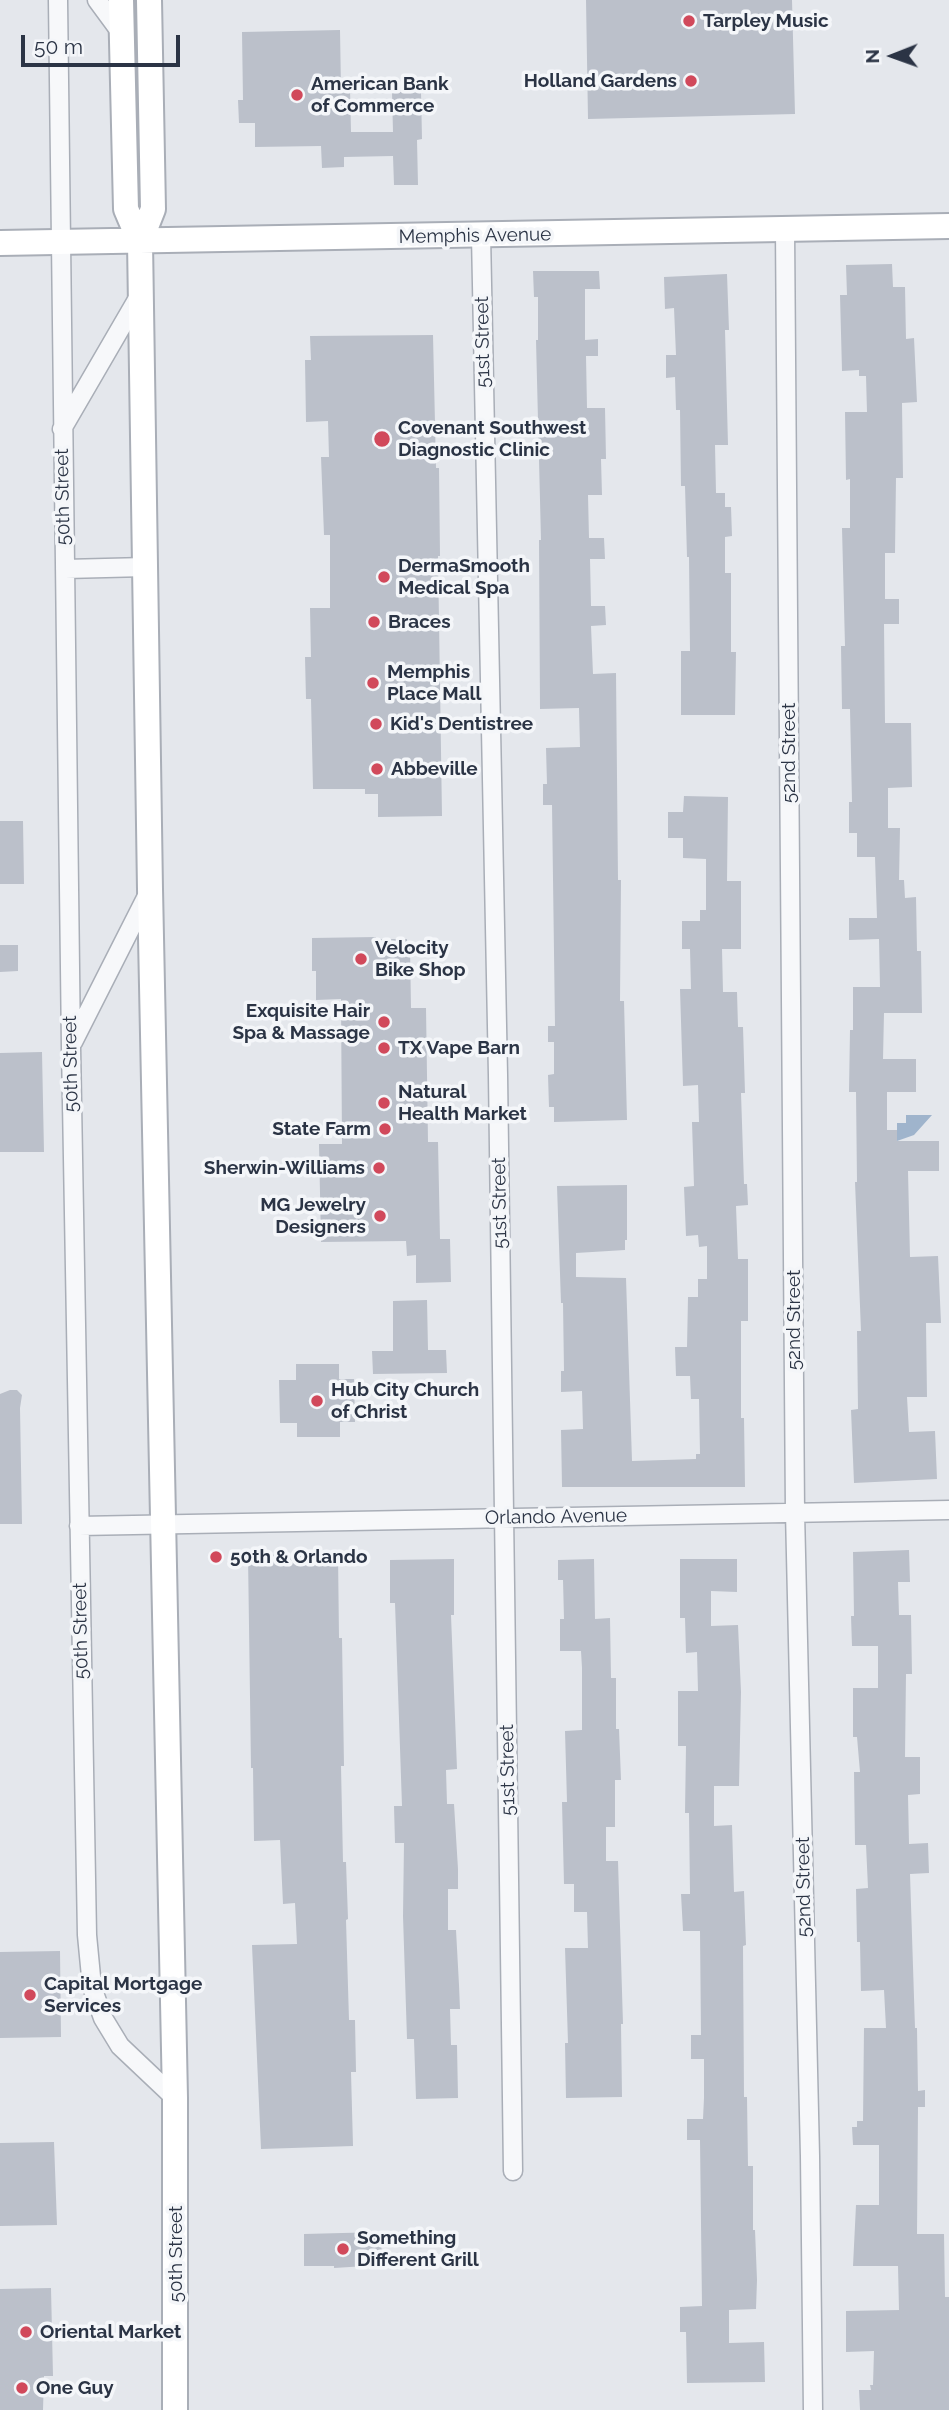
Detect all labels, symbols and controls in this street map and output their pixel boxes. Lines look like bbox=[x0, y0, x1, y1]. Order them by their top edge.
place label: Tarpley Music bbox=[703, 10, 829, 32]
marker: Tarpley Music bbox=[681, 13, 697, 29]
scale bar bbox=[24, 21, 184, 65]
north arrow bbox=[858, 21, 928, 91]
text: 50 m bbox=[34, 34, 83, 59]
text: N bbox=[861, 49, 883, 64]
place label: Holland Gardens bbox=[524, 70, 677, 92]
place label: American Bank of Commerce bbox=[311, 73, 449, 117]
marker: Holland Gardens bbox=[683, 73, 699, 89]
marker: American Bank of Commerce bbox=[289, 87, 305, 103]
street label: Memphis Avenue bbox=[398, 223, 552, 249]
street label: 51st Street bbox=[471, 296, 495, 388]
place label: Covenant Southwest Diagnostic Clinic bbox=[398, 417, 586, 461]
marker: Covenant Southwest Diagnostic Clinic bbox=[372, 429, 392, 449]
street label: 50th Street bbox=[51, 448, 75, 546]
place label: DermaSmooth Medical Spa bbox=[398, 555, 530, 599]
marker: DermaSmooth Medical Spa bbox=[376, 569, 392, 585]
place label: Braces bbox=[388, 611, 451, 633]
marker: Braces bbox=[366, 614, 382, 630]
place label: Memphis Place Mall bbox=[387, 661, 482, 705]
marker: Memphis Place Mall bbox=[365, 675, 381, 691]
street label: 52nd Street bbox=[778, 703, 800, 803]
place label: Kid's Dentistree bbox=[390, 713, 533, 735]
marker: Kid's Dentistree bbox=[368, 716, 384, 732]
place label: Abbeville bbox=[391, 758, 478, 780]
marker: Abbeville bbox=[369, 761, 385, 777]
place label: Velocity Bike Shop bbox=[375, 937, 465, 981]
marker: Velocity Bike Shop bbox=[353, 951, 369, 967]
place label: Exquisite Hair Spa & Massage bbox=[232, 1000, 370, 1044]
marker: Exquisite Hair Spa & Massage bbox=[376, 1014, 392, 1030]
street label: 50th Street bbox=[59, 1015, 83, 1113]
place label: TX Vape Barn bbox=[398, 1037, 520, 1059]
marker: TX Vape Barn bbox=[376, 1040, 392, 1056]
place label: Natural Health Market bbox=[398, 1081, 527, 1125]
marker: Natural Health Market bbox=[376, 1095, 392, 1111]
place label: State Farm bbox=[272, 1118, 371, 1140]
marker: State Farm bbox=[377, 1121, 393, 1137]
place label: Sherwin-Williams bbox=[204, 1157, 365, 1179]
street label: 51st Street bbox=[488, 1157, 512, 1249]
marker: Sherwin-Williams bbox=[371, 1160, 387, 1176]
place label: MG Jewelry Designers bbox=[260, 1194, 366, 1238]
marker: MG Jewelry Designers bbox=[372, 1208, 388, 1224]
street label: 52nd Street bbox=[783, 1270, 805, 1370]
place label: Hub City Church of Christ bbox=[331, 1379, 479, 1423]
marker: Hub City Church of Christ bbox=[309, 1393, 325, 1409]
street label: Orlando Avenue bbox=[485, 1504, 627, 1530]
place label: 50th & Orlando bbox=[230, 1546, 367, 1568]
marker: 50th & Orlando bbox=[208, 1549, 224, 1565]
street label: 50th Street bbox=[69, 1582, 93, 1680]
street label: 51st Street bbox=[496, 1724, 520, 1816]
street label: 52nd Street bbox=[792, 1836, 816, 1938]
place label: Capital Mortgage Services bbox=[44, 1973, 202, 2017]
marker: Capital Mortgage Services bbox=[22, 1987, 38, 2003]
street label: 50th Street bbox=[165, 2206, 187, 2302]
place label: Something Different Grill bbox=[357, 2227, 479, 2271]
marker: Something Different Grill bbox=[335, 2241, 351, 2257]
place label: Oriental Market bbox=[40, 2321, 181, 2343]
marker: Oriental Market bbox=[18, 2324, 34, 2340]
place label: One Guy bbox=[36, 2377, 114, 2399]
marker: One Guy bbox=[14, 2380, 30, 2396]

